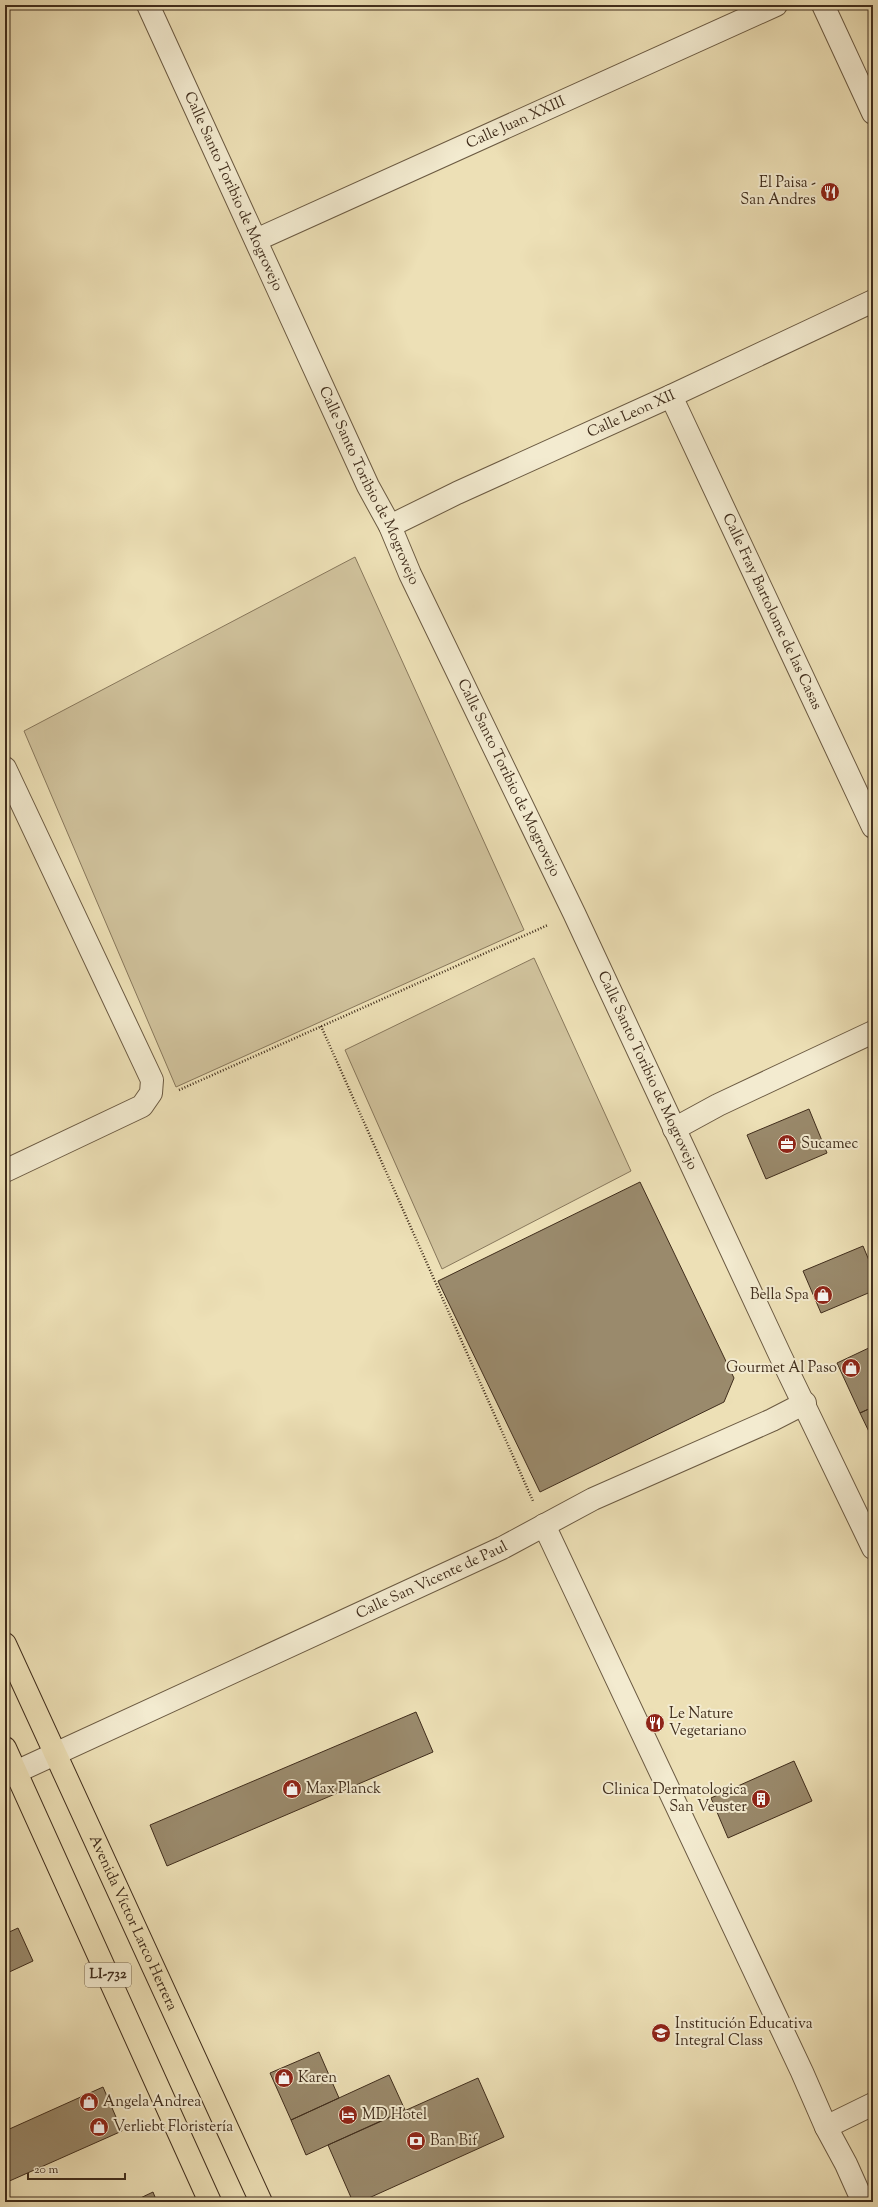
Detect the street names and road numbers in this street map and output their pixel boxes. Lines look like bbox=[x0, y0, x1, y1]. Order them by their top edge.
street label: Calle Santo Toribio de Mogrovejo bbox=[179, 88, 288, 295]
street label: Calle Juan XXIII bbox=[463, 91, 569, 154]
street label: Calle Santo Toribio de Mogrovejo bbox=[313, 383, 424, 589]
street label: Calle Leon XII bbox=[584, 385, 679, 443]
street label: Calle Fray Bartolome de las Casas bbox=[717, 510, 827, 713]
street label: Calle Santo Toribio de Mogrovejo bbox=[452, 675, 565, 880]
street label: Calle Santo Toribio de Mogrovejo bbox=[592, 968, 703, 1173]
street label: Calle San Vicente de Paul bbox=[353, 1536, 512, 1624]
street label: Avenida Víctor Larco Herrera bbox=[84, 1832, 182, 2014]
road number: LI-732 bbox=[85, 1963, 131, 1987]

